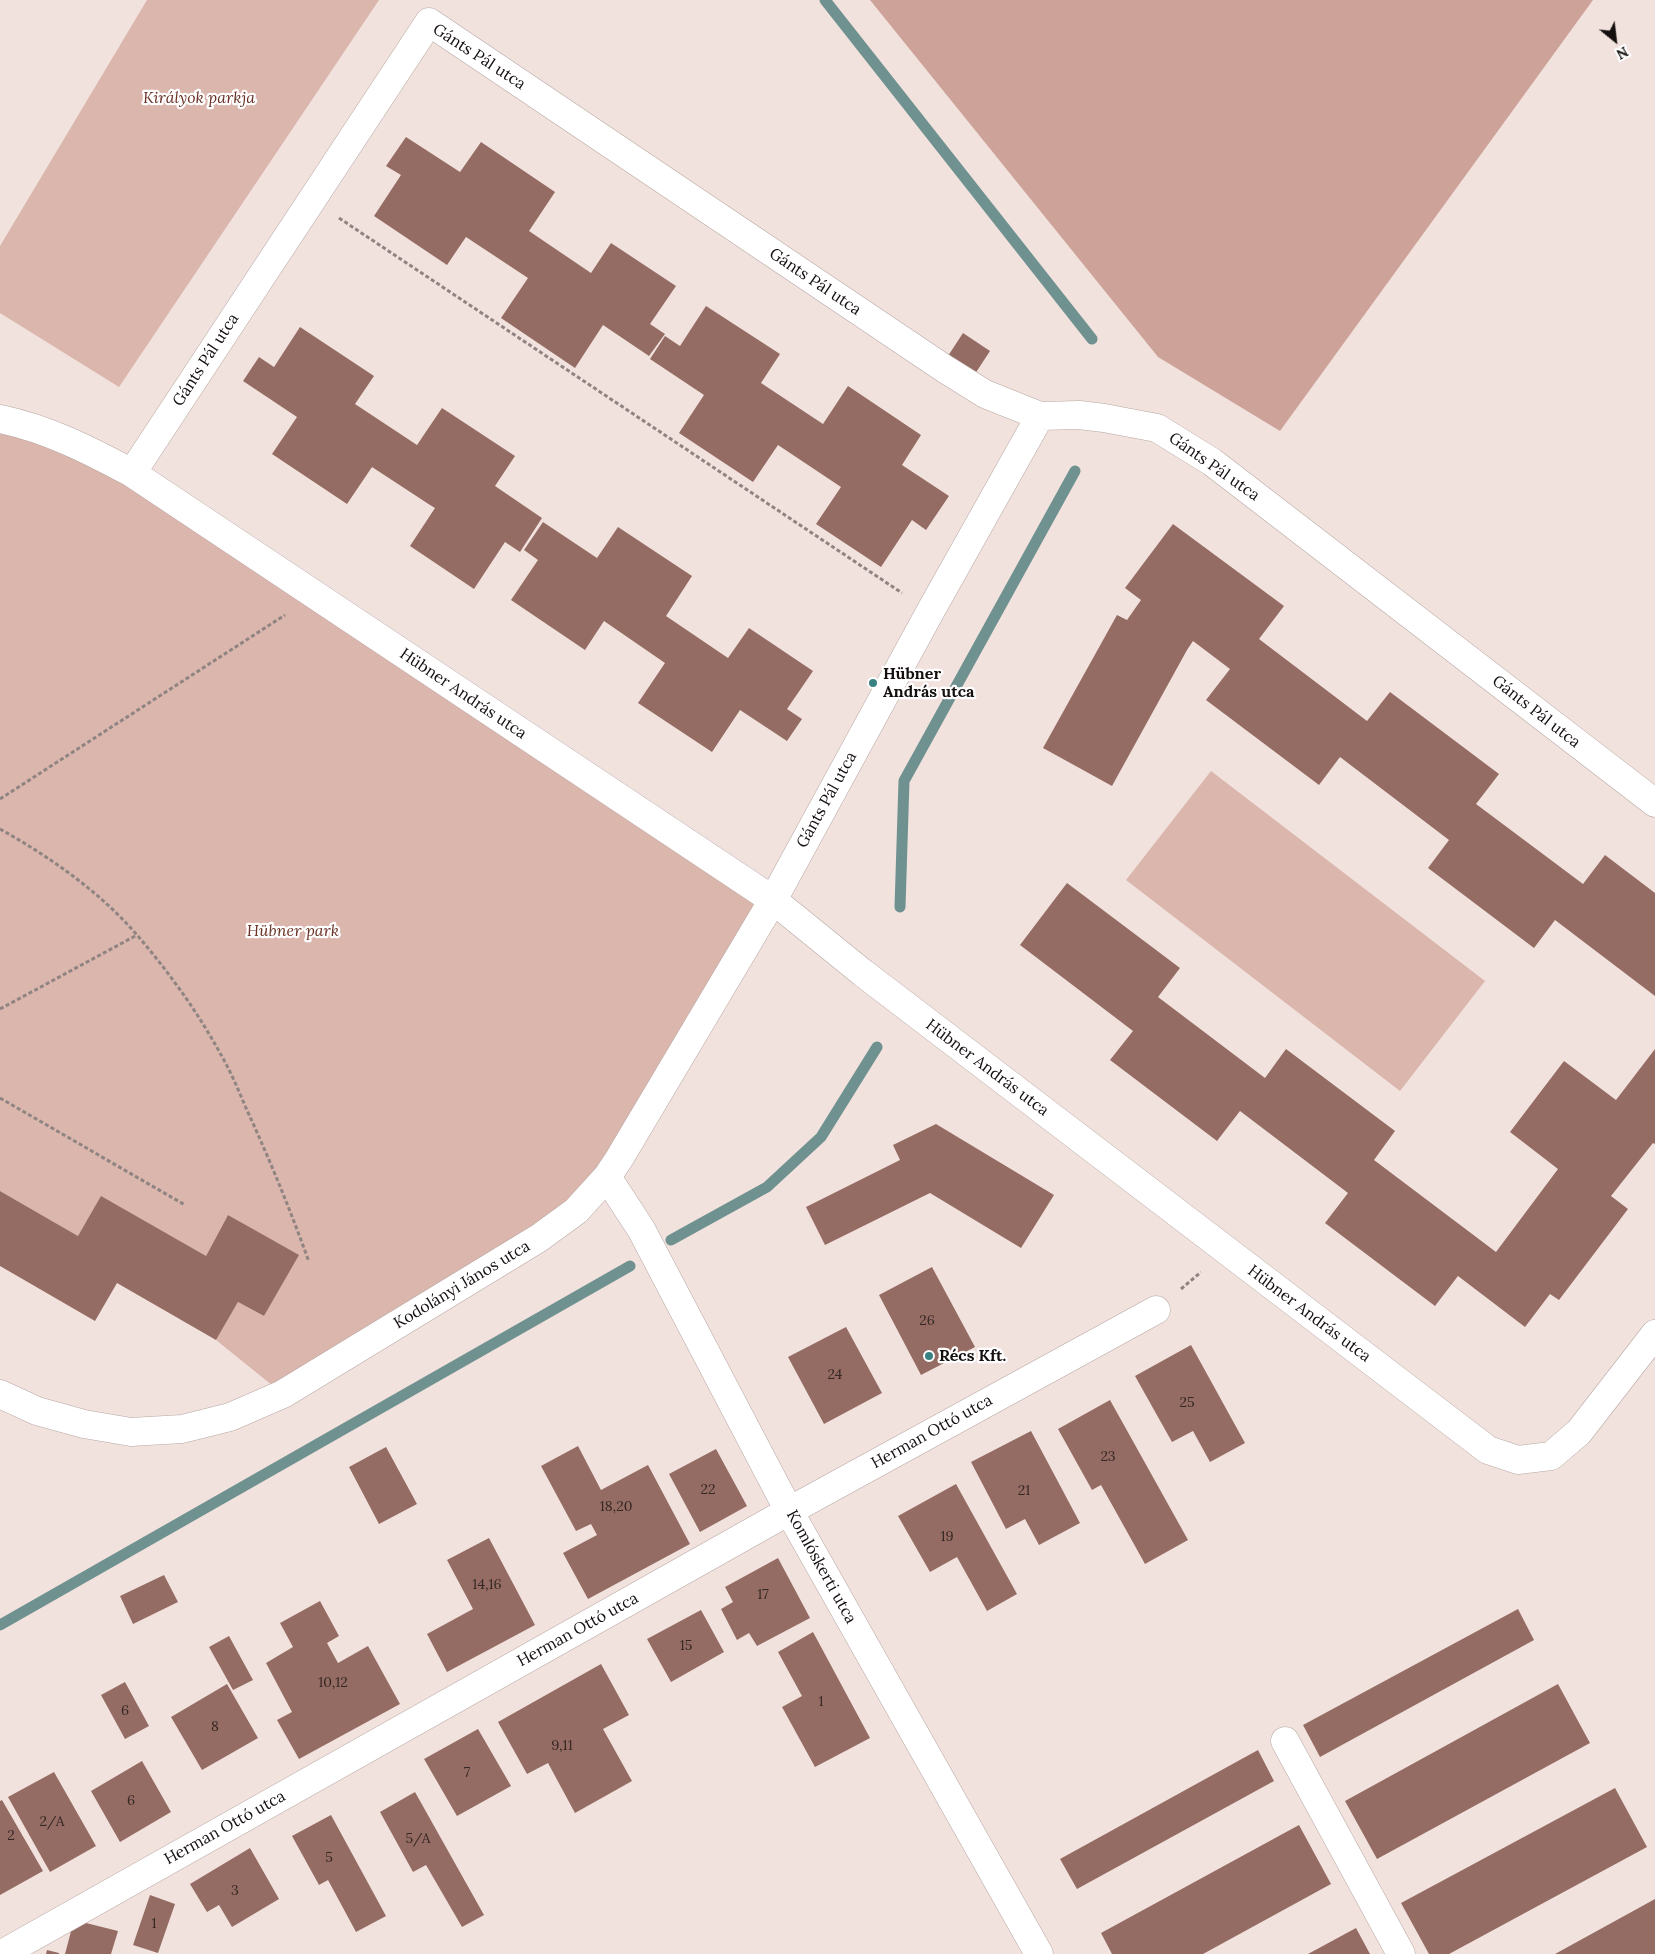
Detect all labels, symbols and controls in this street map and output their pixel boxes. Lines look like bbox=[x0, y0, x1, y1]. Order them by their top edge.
north arrow bbox=[1590, 15, 1640, 65]
street label: Gánts Pál utca bbox=[429, 20, 529, 94]
text: N bbox=[1613, 43, 1631, 64]
park label: Királyok parkja bbox=[143, 88, 255, 108]
street label: Gánts Pál utca bbox=[765, 244, 865, 320]
street label: Gánts Pál utca bbox=[169, 310, 243, 410]
street label: Gánts Pál utca bbox=[1165, 429, 1263, 505]
street label: Hübner András utca bbox=[396, 644, 530, 744]
place label: Hübner András utca bbox=[883, 664, 974, 702]
street label: Gánts Pál utca bbox=[1488, 672, 1584, 752]
marker: Hübner András utca bbox=[867, 677, 879, 689]
street label: Gánts Pál utca bbox=[793, 749, 861, 851]
park label: Hübner park bbox=[247, 921, 339, 941]
street label: Hübner András utca bbox=[922, 1015, 1052, 1121]
street label: Kodolányi János utca bbox=[390, 1237, 534, 1333]
street label: Hübner András utca bbox=[1244, 1261, 1374, 1367]
house number: 26 bbox=[919, 1313, 935, 1329]
place label: Récs Kft. bbox=[939, 1346, 1006, 1366]
marker: Récs Kft. bbox=[923, 1350, 935, 1362]
house number: 24 bbox=[828, 1367, 842, 1383]
street label: Herman Ottó utca bbox=[868, 1391, 996, 1473]
house number: 25 bbox=[1179, 1395, 1195, 1411]
house number: 23 bbox=[1100, 1449, 1116, 1465]
house number: 22 bbox=[700, 1482, 716, 1498]
house number: 21 bbox=[1018, 1483, 1030, 1499]
house number: 18,20 bbox=[600, 1499, 632, 1515]
street label: Komlóskerti utca bbox=[782, 1507, 860, 1627]
house number: 19 bbox=[940, 1529, 954, 1545]
house number: 14,16 bbox=[472, 1577, 502, 1593]
house number: 17 bbox=[757, 1587, 769, 1603]
street label: Herman Ottó utca bbox=[514, 1589, 642, 1671]
house number: 15 bbox=[680, 1638, 692, 1654]
house number: 10,12 bbox=[318, 1675, 348, 1691]
house number: 1 bbox=[818, 1694, 824, 1710]
house number: 6 bbox=[121, 1703, 129, 1719]
house number: 8 bbox=[211, 1719, 219, 1735]
house number: 9,11 bbox=[551, 1738, 573, 1754]
house number: 7 bbox=[464, 1765, 470, 1781]
street label: Herman Ottó utca bbox=[161, 1787, 289, 1869]
house number: 6 bbox=[127, 1793, 135, 1809]
house number: 2/A bbox=[40, 1814, 64, 1830]
house number: 2 bbox=[7, 1828, 15, 1844]
house number: 5/A bbox=[406, 1831, 430, 1847]
house number: 5 bbox=[325, 1850, 333, 1866]
house number: 3 bbox=[231, 1883, 239, 1899]
house number: 1 bbox=[151, 1916, 157, 1932]

